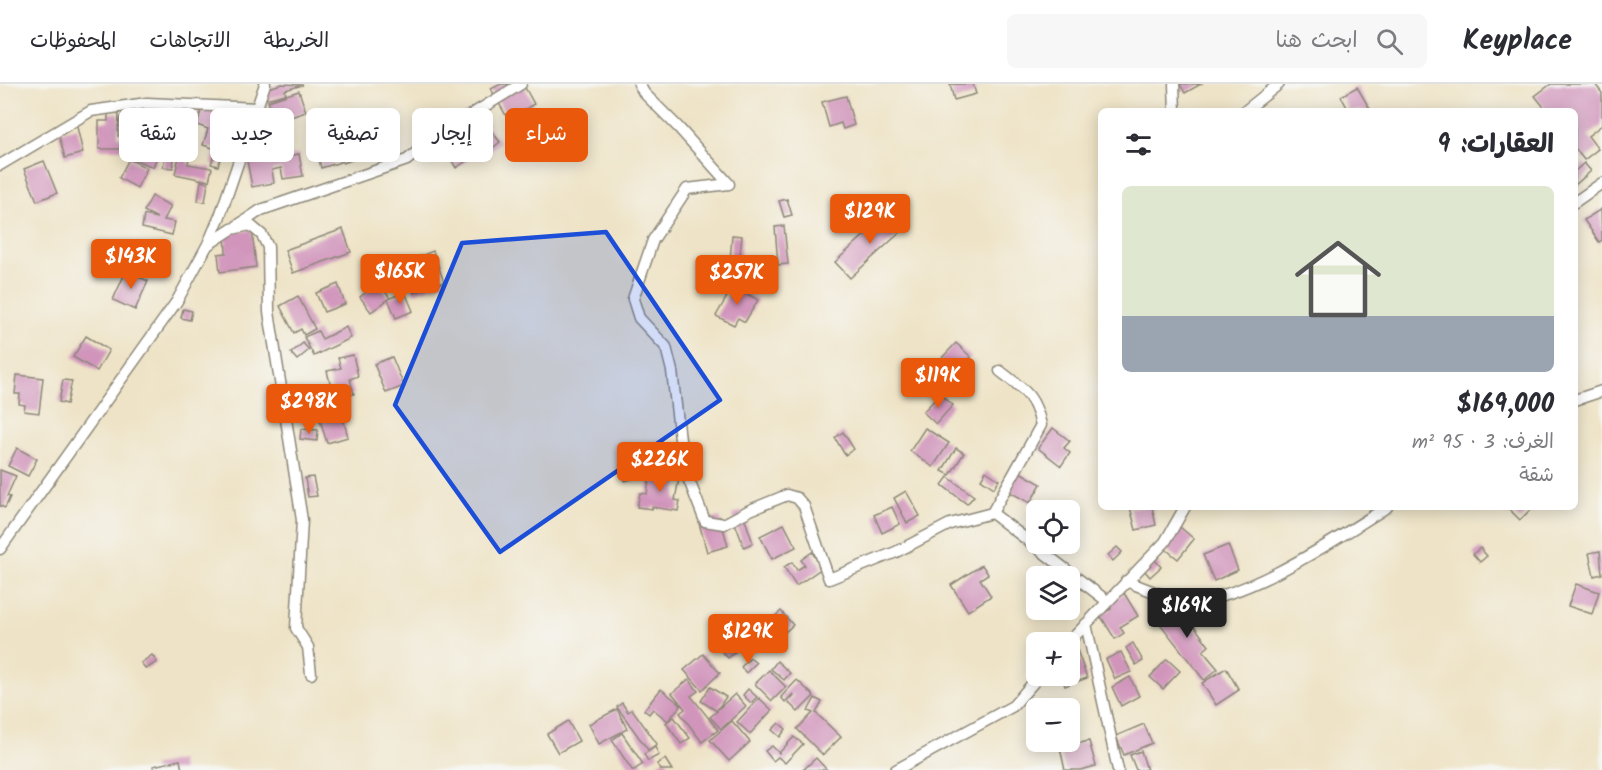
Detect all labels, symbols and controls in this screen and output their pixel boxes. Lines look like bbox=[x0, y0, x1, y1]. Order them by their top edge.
search box bbox=[1007, 14, 1427, 68]
text: Keyplace bbox=[1463, 19, 1572, 64]
text: ابحث هنا bbox=[1275, 24, 1358, 59]
text: المحفوظات bbox=[30, 25, 116, 58]
text: الاتجاهات bbox=[149, 25, 231, 58]
text: الخريطة bbox=[264, 25, 329, 58]
icon: search bbox=[1373, 25, 1406, 58]
chip: شقة bbox=[119, 108, 198, 162]
chip: جديد bbox=[210, 108, 294, 162]
chip: تصفية bbox=[306, 108, 400, 162]
chip: إيجار bbox=[412, 108, 493, 162]
chip: شراء bbox=[505, 108, 588, 162]
text: العقارات: 9 bbox=[1437, 124, 1554, 166]
icon: filters bbox=[1122, 128, 1155, 161]
pin: $129K bbox=[828, 194, 912, 245]
text: $129K bbox=[844, 197, 896, 229]
icon: home bbox=[1284, 225, 1392, 333]
pin: $143K bbox=[89, 239, 173, 290]
text: $143K bbox=[105, 242, 157, 274]
pin: $165K bbox=[358, 254, 442, 305]
pin: $257K bbox=[695, 255, 779, 306]
text: $165K bbox=[375, 257, 425, 289]
text: $257K bbox=[709, 258, 765, 290]
pin: $119K bbox=[896, 358, 980, 409]
text: $119K bbox=[915, 361, 961, 393]
pin: $298K bbox=[267, 384, 351, 435]
text: $169,000 bbox=[1457, 384, 1554, 426]
text: $298K bbox=[280, 387, 338, 419]
text: الغرف: 3 · 95 m² bbox=[1412, 427, 1554, 459]
pin: $226K bbox=[618, 442, 702, 493]
text: $226K bbox=[631, 445, 689, 477]
text: شقة bbox=[1519, 460, 1554, 492]
map controls bbox=[1026, 500, 1080, 752]
button: locate bbox=[1026, 500, 1080, 554]
button: layers bbox=[1026, 566, 1080, 620]
pin: $169K bbox=[1145, 588, 1229, 639]
text: $169K bbox=[1162, 591, 1212, 623]
pin: $129K bbox=[706, 614, 790, 665]
text: $129K bbox=[722, 617, 774, 649]
button: + bbox=[1026, 632, 1080, 686]
button: − bbox=[1026, 698, 1080, 752]

